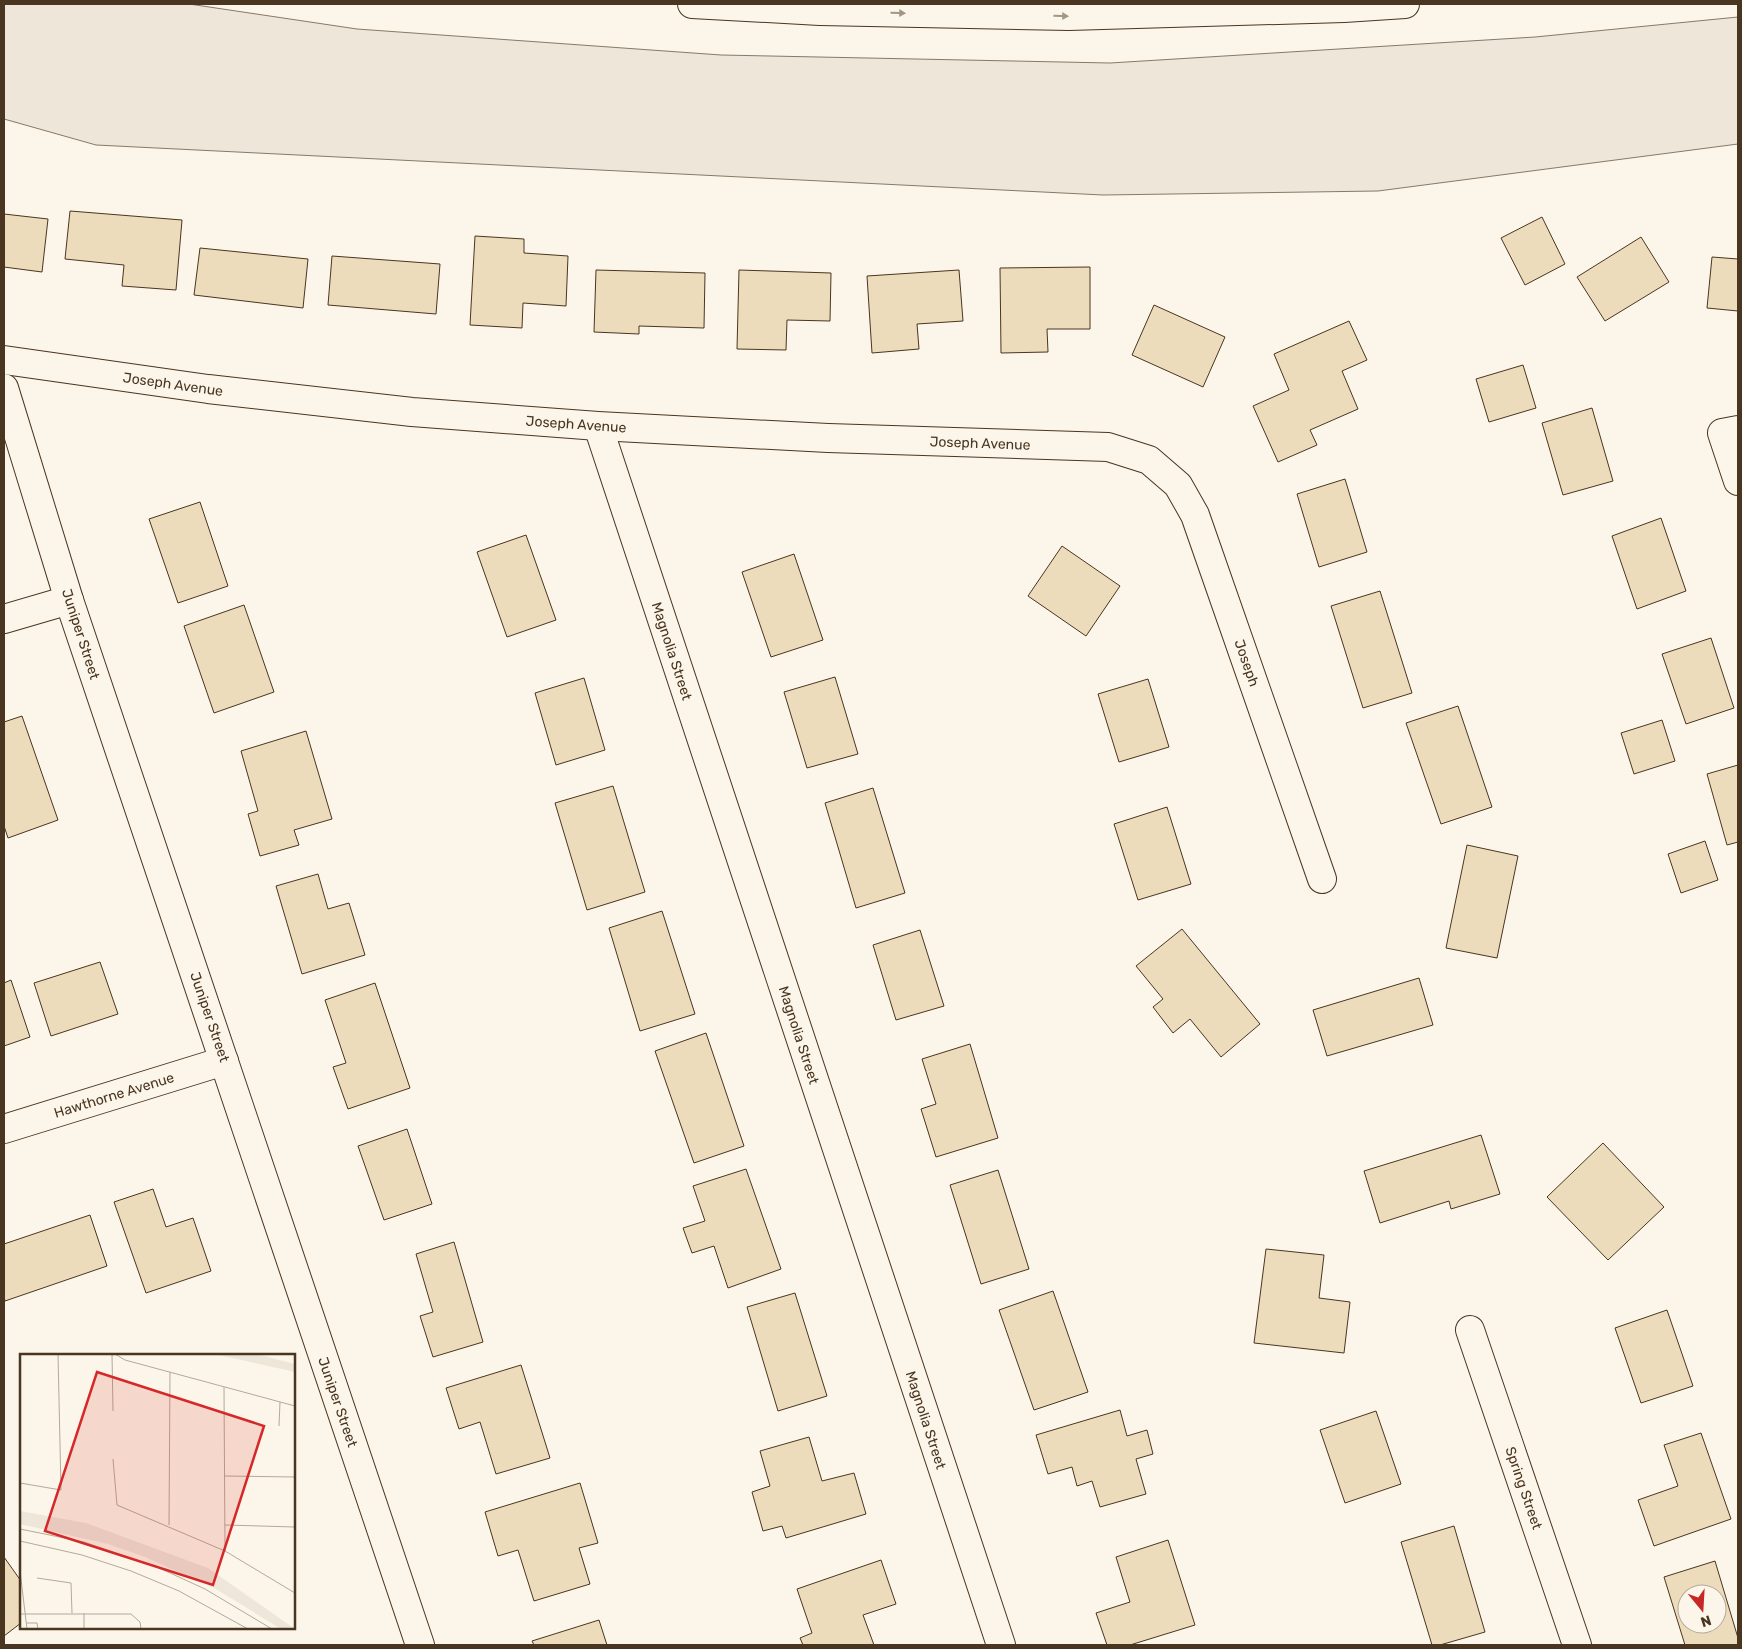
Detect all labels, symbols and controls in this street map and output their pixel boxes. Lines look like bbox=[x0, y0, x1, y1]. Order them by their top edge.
one-way arrow bbox=[890, 9, 906, 17]
one-way arrow bbox=[1053, 12, 1069, 20]
street label: Joseph Avenue bbox=[122, 369, 224, 400]
street label: Joseph Avenue bbox=[525, 413, 627, 437]
street label: Joseph Avenue bbox=[929, 433, 1031, 454]
street label: Juniper Street bbox=[58, 587, 103, 682]
street label: Magnolia Street bbox=[648, 600, 696, 703]
street label: Joseph bbox=[1231, 637, 1263, 689]
street label: Juniper Street bbox=[186, 970, 233, 1065]
street label: Magnolia Street bbox=[775, 984, 823, 1087]
street label: Hawthorne Avenue bbox=[52, 1069, 176, 1122]
inset map bbox=[20, 1354, 295, 1629]
street label: Juniper Street bbox=[314, 1355, 361, 1450]
street label: Magnolia Street bbox=[902, 1369, 950, 1472]
street label: Spring Street bbox=[1501, 1444, 1546, 1532]
north arrow bbox=[1677, 1584, 1727, 1634]
text: N bbox=[1698, 1611, 1713, 1631]

